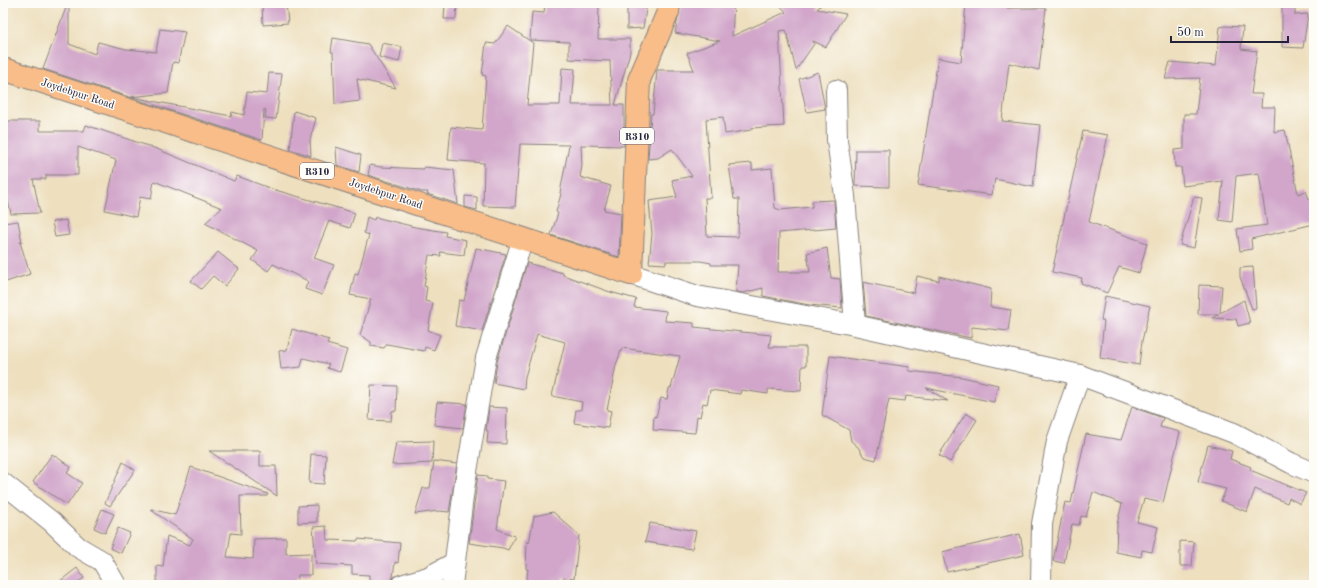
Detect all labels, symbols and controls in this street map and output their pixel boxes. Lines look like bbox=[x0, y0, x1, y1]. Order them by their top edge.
scale bar bbox=[1171, 18, 1288, 44]
text: 50 m bbox=[1177, 26, 1204, 39]
street label: Joydebpur Road bbox=[39, 77, 116, 112]
road number: R310 bbox=[620, 128, 654, 144]
road number: R310 bbox=[300, 163, 334, 179]
street label: Joydebpur Road bbox=[347, 177, 424, 212]

